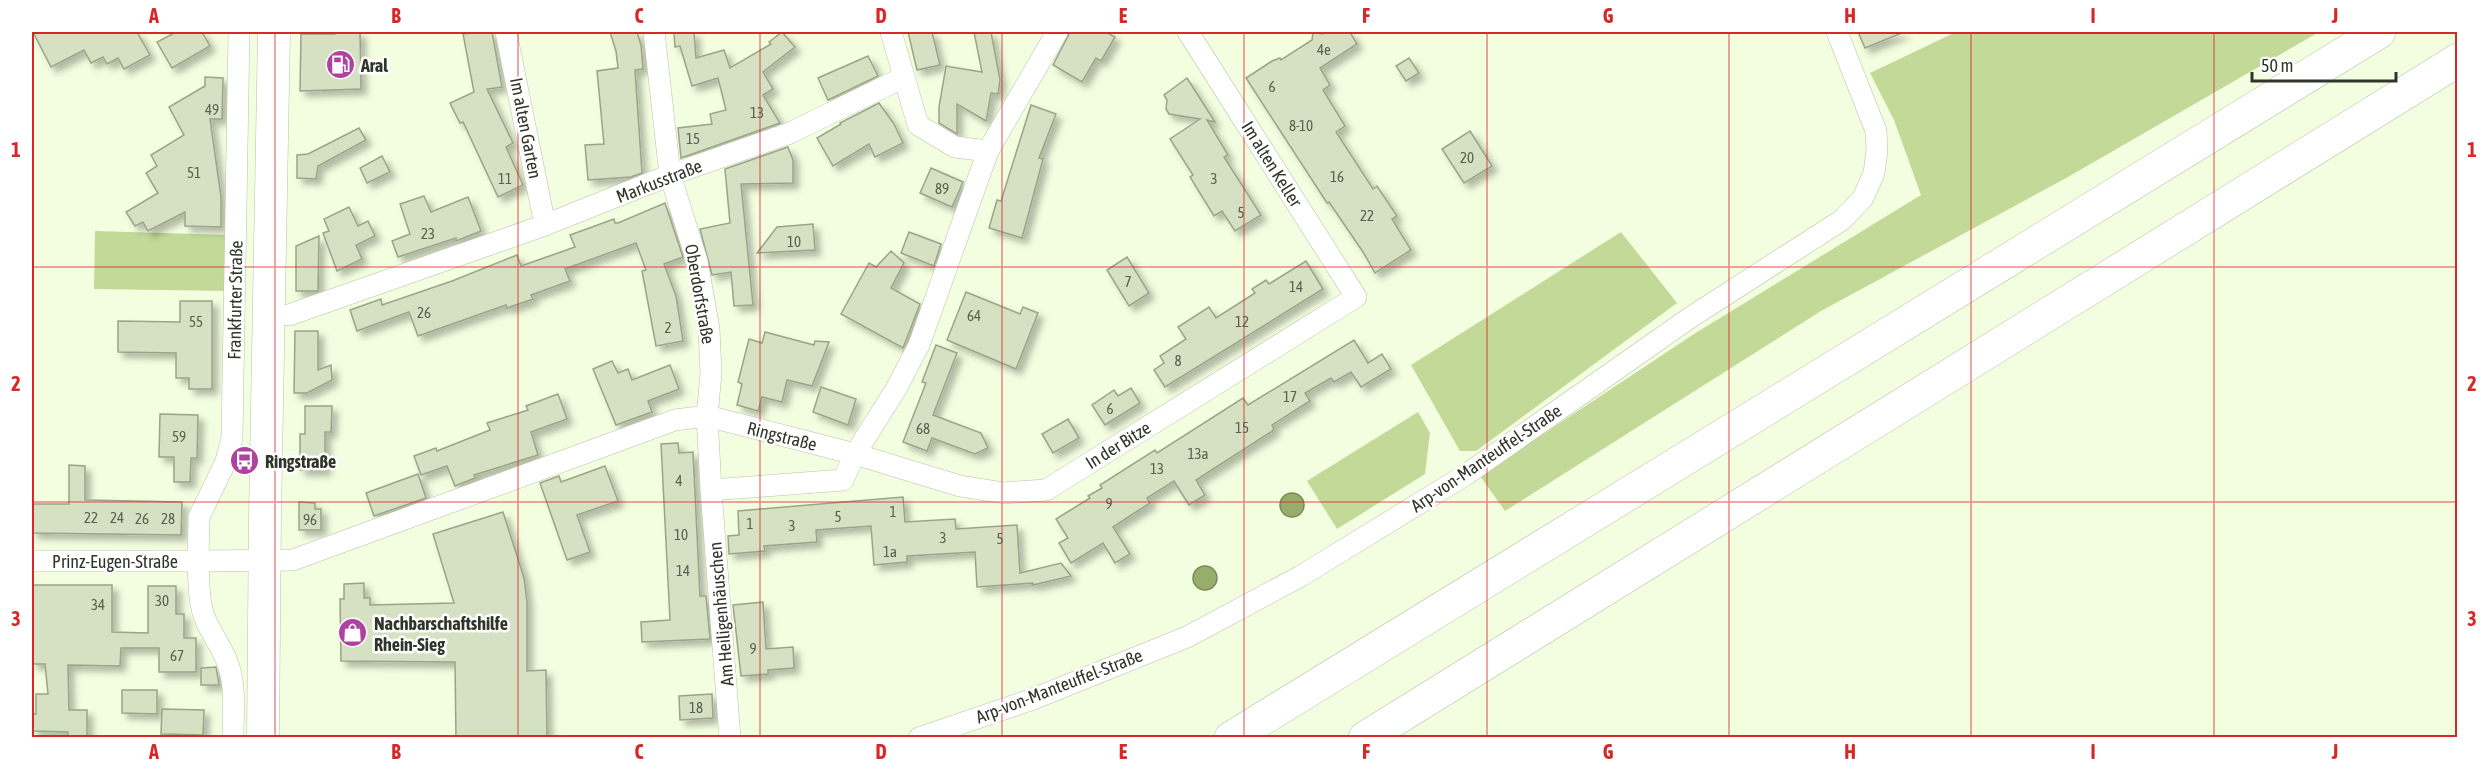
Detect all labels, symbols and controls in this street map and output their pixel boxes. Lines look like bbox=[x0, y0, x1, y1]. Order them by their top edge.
text: A bbox=[148, 4, 159, 27]
text: B bbox=[391, 4, 401, 27]
text: C bbox=[635, 4, 644, 27]
text: D bbox=[875, 4, 887, 27]
text: E bbox=[1119, 4, 1128, 27]
text: F bbox=[1362, 4, 1370, 27]
text: G bbox=[1603, 4, 1614, 27]
text: H bbox=[1844, 4, 1856, 27]
text: I bbox=[2090, 4, 2096, 27]
text: J bbox=[2331, 4, 2338, 27]
house number: 4e bbox=[1317, 41, 1331, 58]
scale bar bbox=[2252, 45, 2396, 83]
fuel station icon: Aral bbox=[324, 49, 356, 81]
place label: Aral bbox=[360, 55, 388, 76]
text: 50 m bbox=[2261, 55, 2293, 76]
street label: Im alten Garten bbox=[506, 76, 546, 180]
house number: 6 bbox=[1268, 78, 1276, 95]
house number: 49 bbox=[205, 101, 219, 118]
house number: 13 bbox=[750, 104, 764, 121]
street label: Im alten Keller bbox=[1237, 117, 1307, 211]
house number: 8-10 bbox=[1289, 117, 1313, 134]
house number: 15 bbox=[686, 130, 700, 147]
text: 1 bbox=[11, 138, 21, 161]
text: 1 bbox=[2467, 138, 2477, 161]
house number: 20 bbox=[1460, 149, 1474, 166]
street label: Markusstraße bbox=[613, 155, 705, 207]
house number: 51 bbox=[187, 164, 201, 181]
house number: 16 bbox=[1330, 168, 1344, 185]
house number: 11 bbox=[498, 170, 512, 187]
house number: 3 bbox=[1210, 170, 1218, 187]
house number: 89 bbox=[935, 180, 949, 197]
house number: 5 bbox=[1237, 204, 1245, 221]
house number: 22 bbox=[1360, 207, 1374, 224]
house number: 23 bbox=[421, 225, 435, 242]
house number: 10 bbox=[787, 233, 801, 250]
street label: Frankfurter Straße bbox=[223, 240, 247, 360]
street label: Oberdorfstraße bbox=[681, 242, 719, 346]
house number: 7 bbox=[1124, 273, 1132, 290]
house number: 14 bbox=[1289, 278, 1303, 295]
house number: 26 bbox=[417, 304, 431, 321]
house number: 64 bbox=[967, 307, 981, 324]
house number: 55 bbox=[189, 313, 203, 330]
house number: 12 bbox=[1235, 313, 1249, 330]
house number: 2 bbox=[664, 319, 672, 336]
house number: 8 bbox=[1174, 352, 1182, 369]
text: 2 bbox=[11, 372, 21, 395]
text: 2 bbox=[2467, 372, 2477, 395]
house number: 17 bbox=[1283, 388, 1297, 405]
house number: 6 bbox=[1106, 400, 1114, 417]
street label: Arp-von-Manteuffel-Straße bbox=[1407, 400, 1565, 516]
street label: Ringstraße bbox=[745, 417, 819, 455]
street label: In der Bitze bbox=[1082, 417, 1154, 473]
house number: 15 bbox=[1235, 419, 1249, 436]
house number: 68 bbox=[916, 420, 930, 437]
house number: 59 bbox=[172, 428, 186, 445]
bus stop icon: Ringstraße bbox=[228, 445, 260, 477]
house number: 13a bbox=[1187, 445, 1209, 462]
place label: Ringstraße bbox=[265, 451, 336, 472]
house number: 13 bbox=[1150, 460, 1164, 477]
house number: 4 bbox=[675, 472, 683, 489]
house number: 9 bbox=[1105, 495, 1113, 512]
house number: 1 bbox=[889, 503, 897, 520]
house number: 5 bbox=[834, 508, 842, 525]
house number: 22 bbox=[84, 509, 98, 526]
house number: 24 bbox=[110, 509, 124, 526]
house number: 26 bbox=[135, 510, 149, 527]
house number: 28 bbox=[161, 510, 175, 527]
house number: 96 bbox=[303, 511, 317, 528]
house number: 1 bbox=[746, 515, 754, 532]
house number: 3 bbox=[788, 517, 796, 534]
house number: 10 bbox=[674, 526, 688, 543]
house number: 3 bbox=[939, 529, 947, 546]
house number: 5 bbox=[996, 530, 1004, 547]
street label: Am Heiligenhäuschen bbox=[704, 541, 738, 687]
house number: 1a bbox=[883, 543, 897, 560]
street label: Prinz-Eugen-Straße bbox=[52, 551, 178, 572]
house number: 14 bbox=[676, 562, 690, 579]
house number: 30 bbox=[155, 592, 169, 609]
house number: 34 bbox=[91, 596, 105, 613]
text: 3 bbox=[11, 607, 21, 630]
text: 3 bbox=[2467, 607, 2477, 630]
place label: Nachbarschaftshilfe Rhein-Sieg bbox=[374, 613, 508, 655]
shop icon: Nachbarschaftshilfe Rhein-Sieg bbox=[337, 617, 369, 649]
house number: 9 bbox=[749, 640, 757, 657]
street label: Arp-von-Manteuffel-Straße bbox=[973, 644, 1145, 728]
house number: 67 bbox=[170, 647, 184, 664]
house number: 18 bbox=[689, 699, 703, 716]
text: A bbox=[148, 740, 159, 763]
text: B bbox=[391, 740, 401, 763]
text: C bbox=[635, 740, 644, 763]
text: D bbox=[875, 740, 887, 763]
text: E bbox=[1119, 740, 1128, 763]
text: F bbox=[1362, 740, 1370, 763]
text: G bbox=[1603, 740, 1614, 763]
text: H bbox=[1844, 740, 1856, 763]
text: I bbox=[2090, 740, 2096, 763]
text: J bbox=[2331, 740, 2338, 763]

